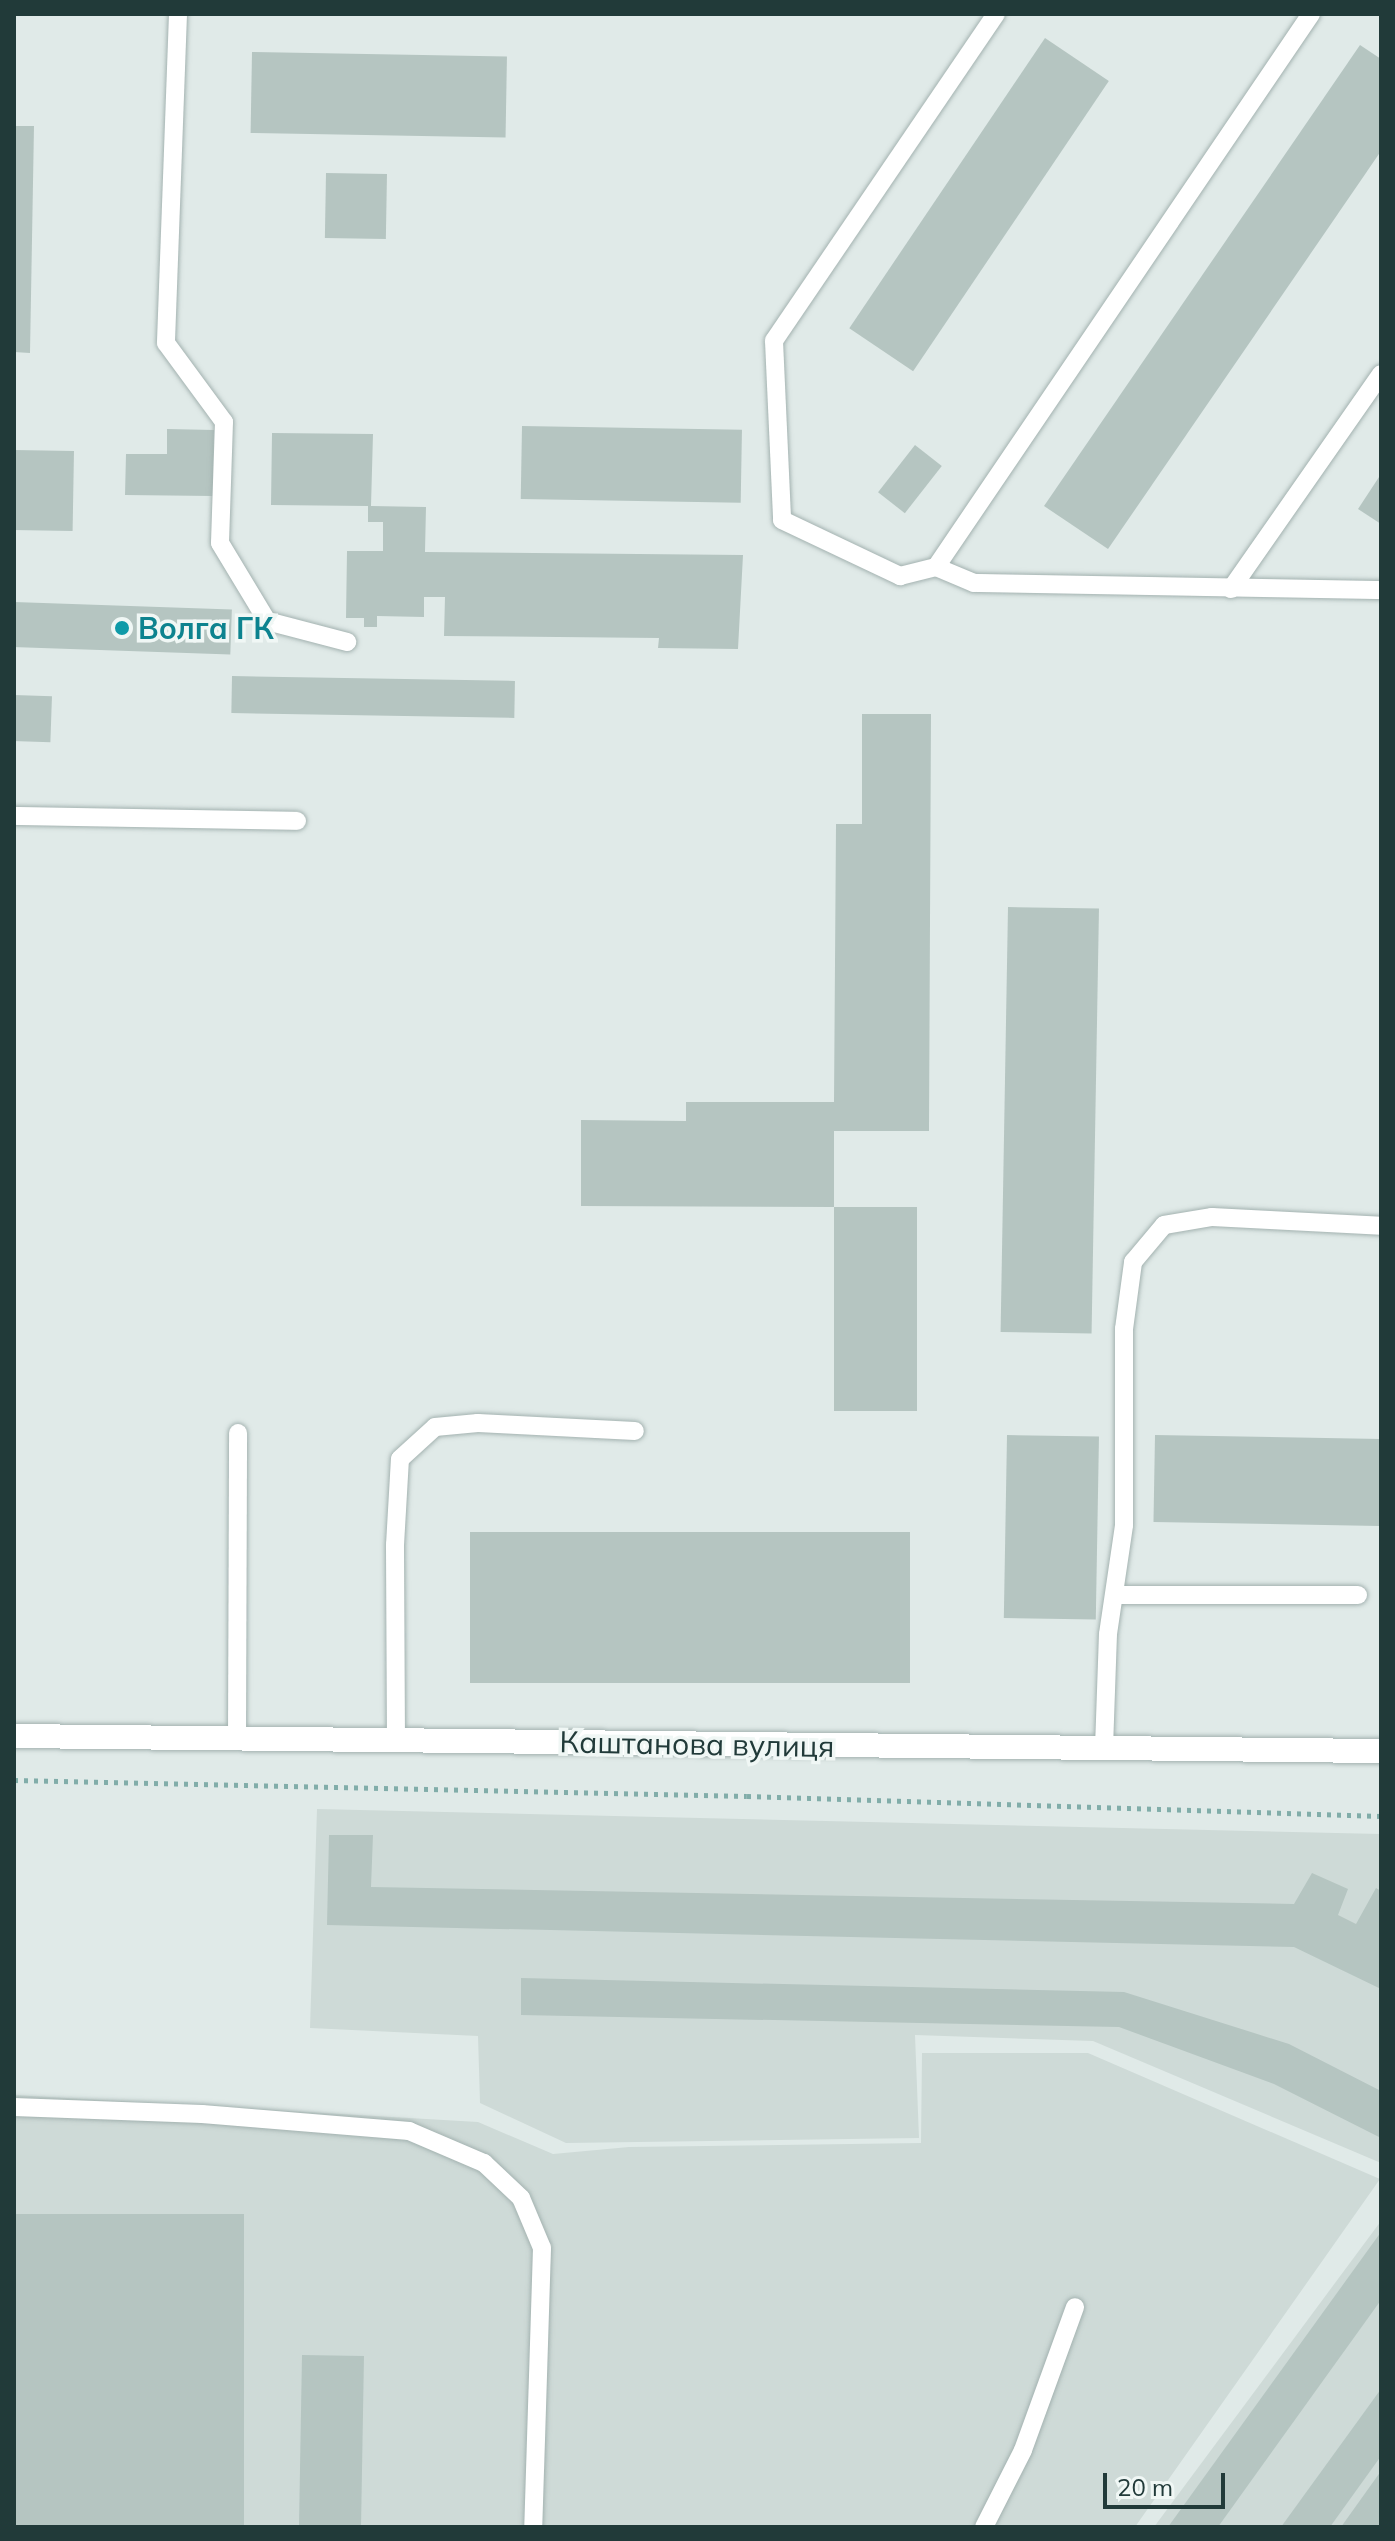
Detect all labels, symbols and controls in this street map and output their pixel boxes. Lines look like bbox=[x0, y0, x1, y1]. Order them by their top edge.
place label: Волга ГК bbox=[138, 610, 274, 646]
marker: Волга ГК bbox=[113, 619, 131, 637]
street label: Каштанова вулиця bbox=[559, 1724, 835, 1764]
scale bar bbox=[1107, 2457, 1229, 2507]
text: 20 m bbox=[1117, 2472, 1173, 2502]

